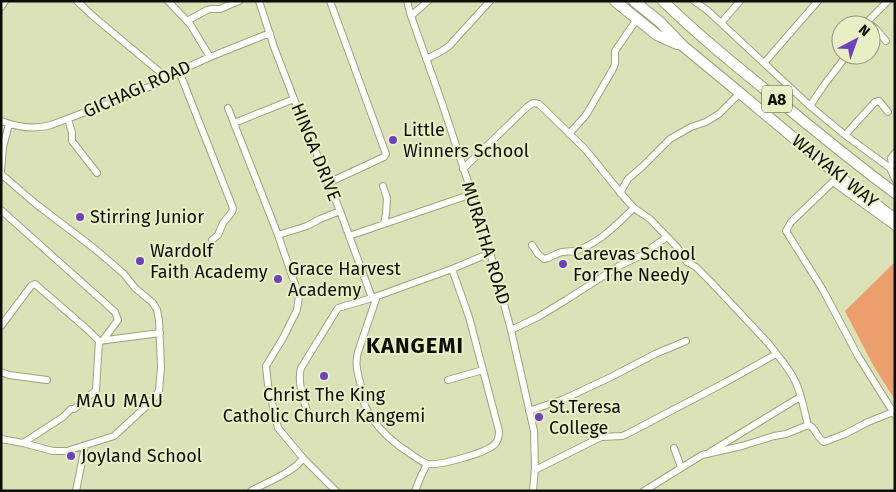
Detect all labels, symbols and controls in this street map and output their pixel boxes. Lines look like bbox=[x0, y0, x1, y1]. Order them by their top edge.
north arrow bbox=[831, 15, 881, 65]
text: N bbox=[855, 21, 873, 40]
street label: GICHAGI ROAD bbox=[80, 55, 194, 123]
road number: A8 bbox=[762, 86, 792, 112]
street label: HINGA DRIVE bbox=[286, 100, 346, 204]
place label: Little Winners School bbox=[403, 119, 529, 162]
street label: WAIYAKI WAY bbox=[787, 130, 883, 213]
marker: Little Winners School bbox=[387, 134, 399, 146]
street label: MURATHA ROAD bbox=[457, 179, 515, 307]
place label: Stirring Junior bbox=[90, 206, 204, 228]
marker: Stirring Junior bbox=[74, 211, 86, 223]
place label: Wardolf Faith Academy bbox=[150, 240, 268, 283]
place label: Carevas School For The Needy bbox=[573, 243, 695, 286]
marker: Wardolf Faith Academy bbox=[134, 255, 146, 267]
place label: Grace Harvest Academy bbox=[288, 258, 401, 301]
marker: Carevas School For The Needy bbox=[557, 258, 569, 270]
marker: Grace Harvest Academy bbox=[272, 273, 284, 285]
district label: KANGEMI bbox=[366, 332, 464, 359]
marker: Christ The King Catholic Church Kangemi bbox=[318, 370, 330, 382]
place label: Christ The King Catholic Church Kangemi bbox=[223, 384, 425, 427]
district label: MAU MAU bbox=[76, 389, 164, 412]
place label: St.Teresa College bbox=[549, 396, 621, 439]
marker: St.Teresa College bbox=[533, 411, 545, 423]
place label: Joyland School bbox=[81, 445, 202, 467]
marker: Joyland School bbox=[65, 450, 77, 462]

